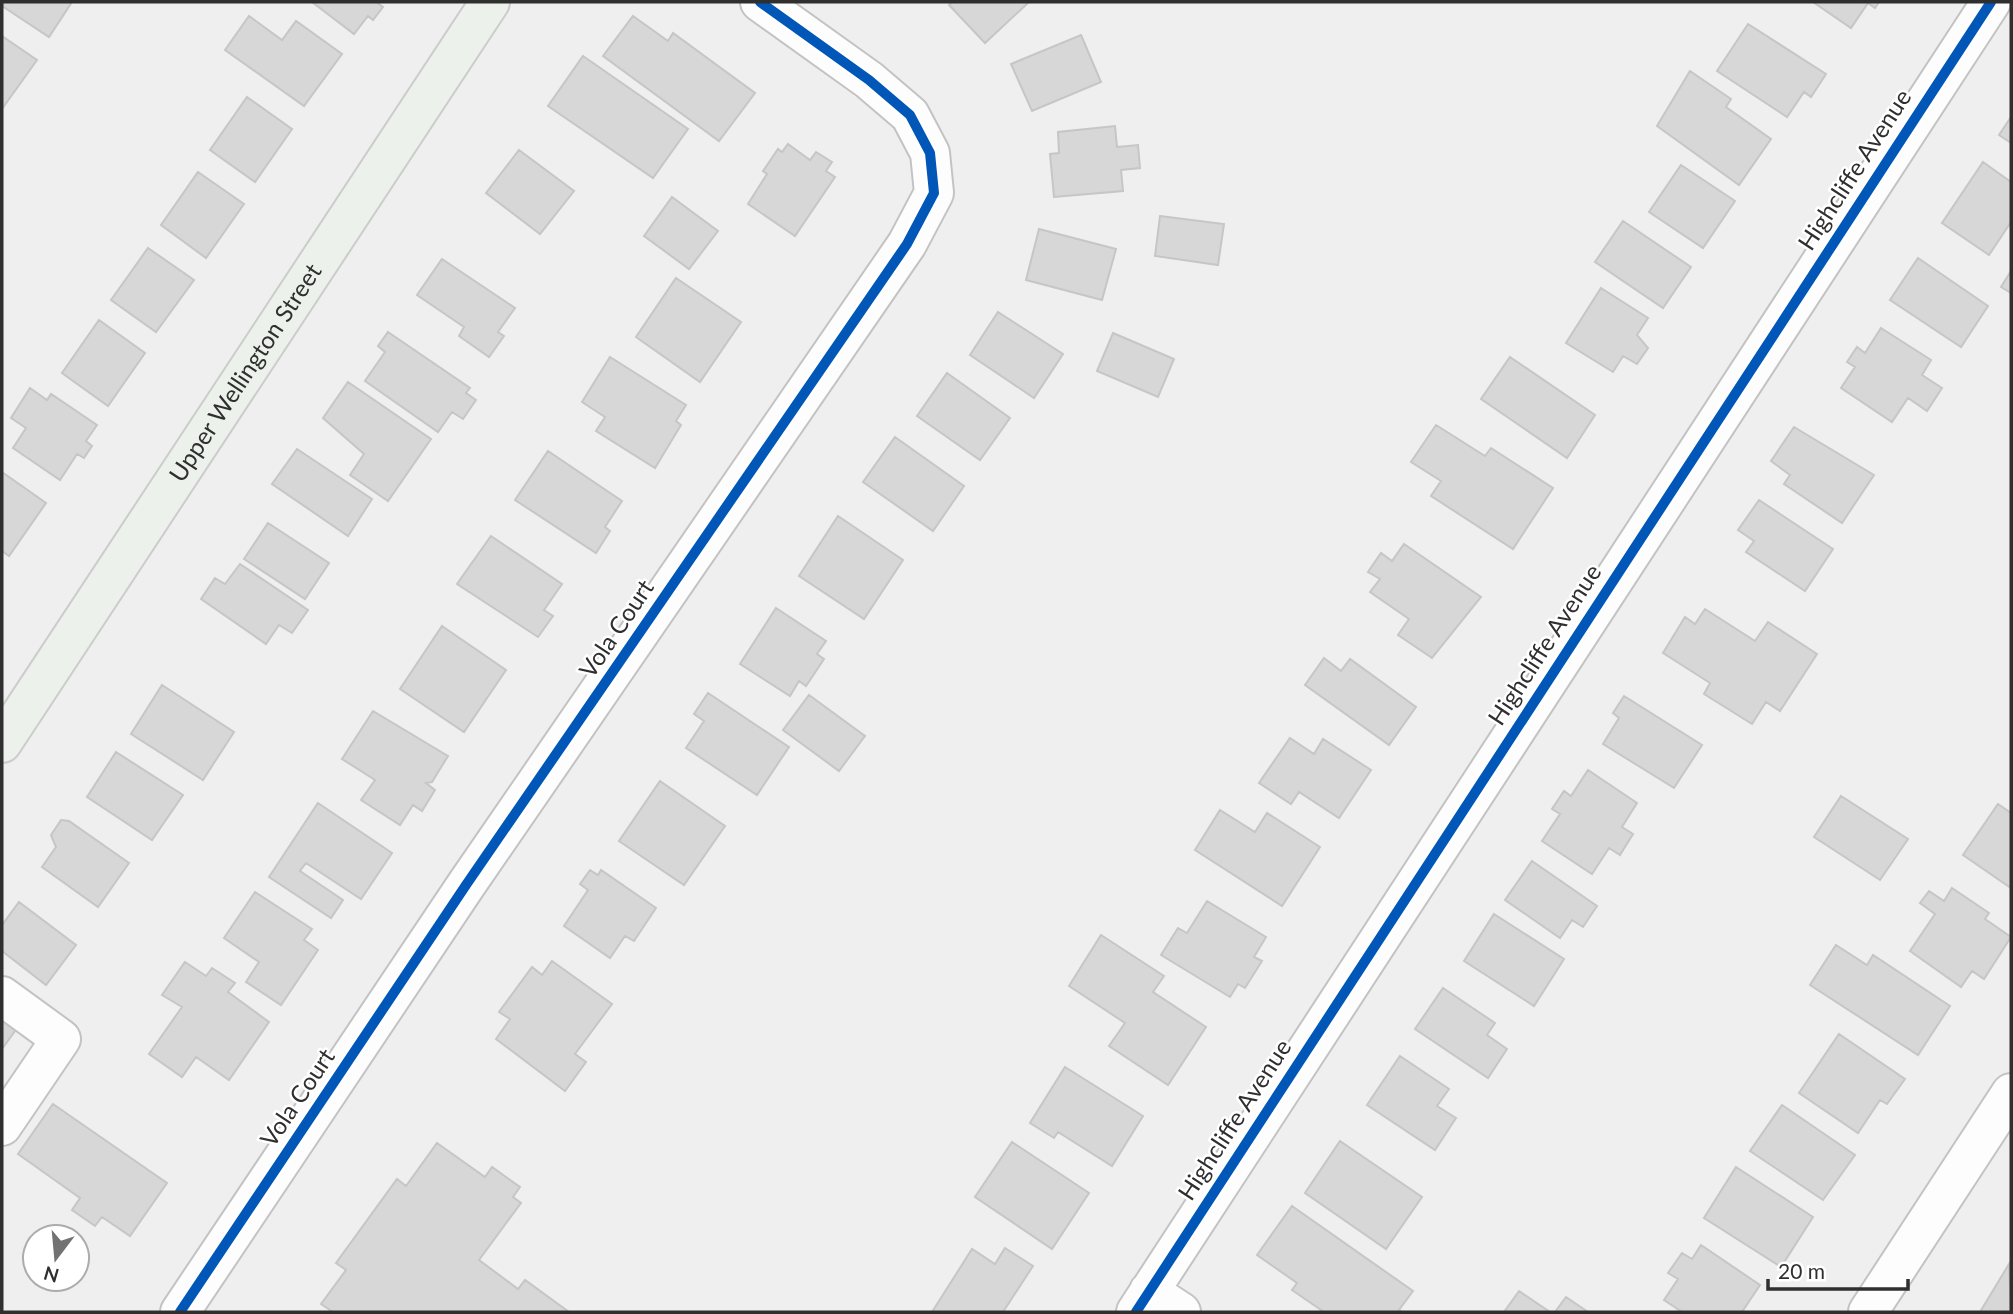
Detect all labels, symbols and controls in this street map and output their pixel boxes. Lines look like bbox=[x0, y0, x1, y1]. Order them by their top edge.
street label: Highcliffe Avenue bbox=[1791, 83, 1916, 255]
street label: Upper Wellington Street bbox=[162, 257, 327, 487]
street label: Highcliffe Avenue bbox=[1481, 558, 1606, 730]
street label: Vola Court bbox=[572, 573, 659, 683]
street label: Highcliffe Avenue bbox=[1171, 1033, 1296, 1205]
street label: Vola Court bbox=[253, 1042, 340, 1152]
north arrow bbox=[21, 1223, 91, 1293]
scale bar bbox=[1768, 1248, 1908, 1292]
text: 20 m bbox=[1778, 1258, 1825, 1283]
text: N bbox=[41, 1262, 61, 1288]

